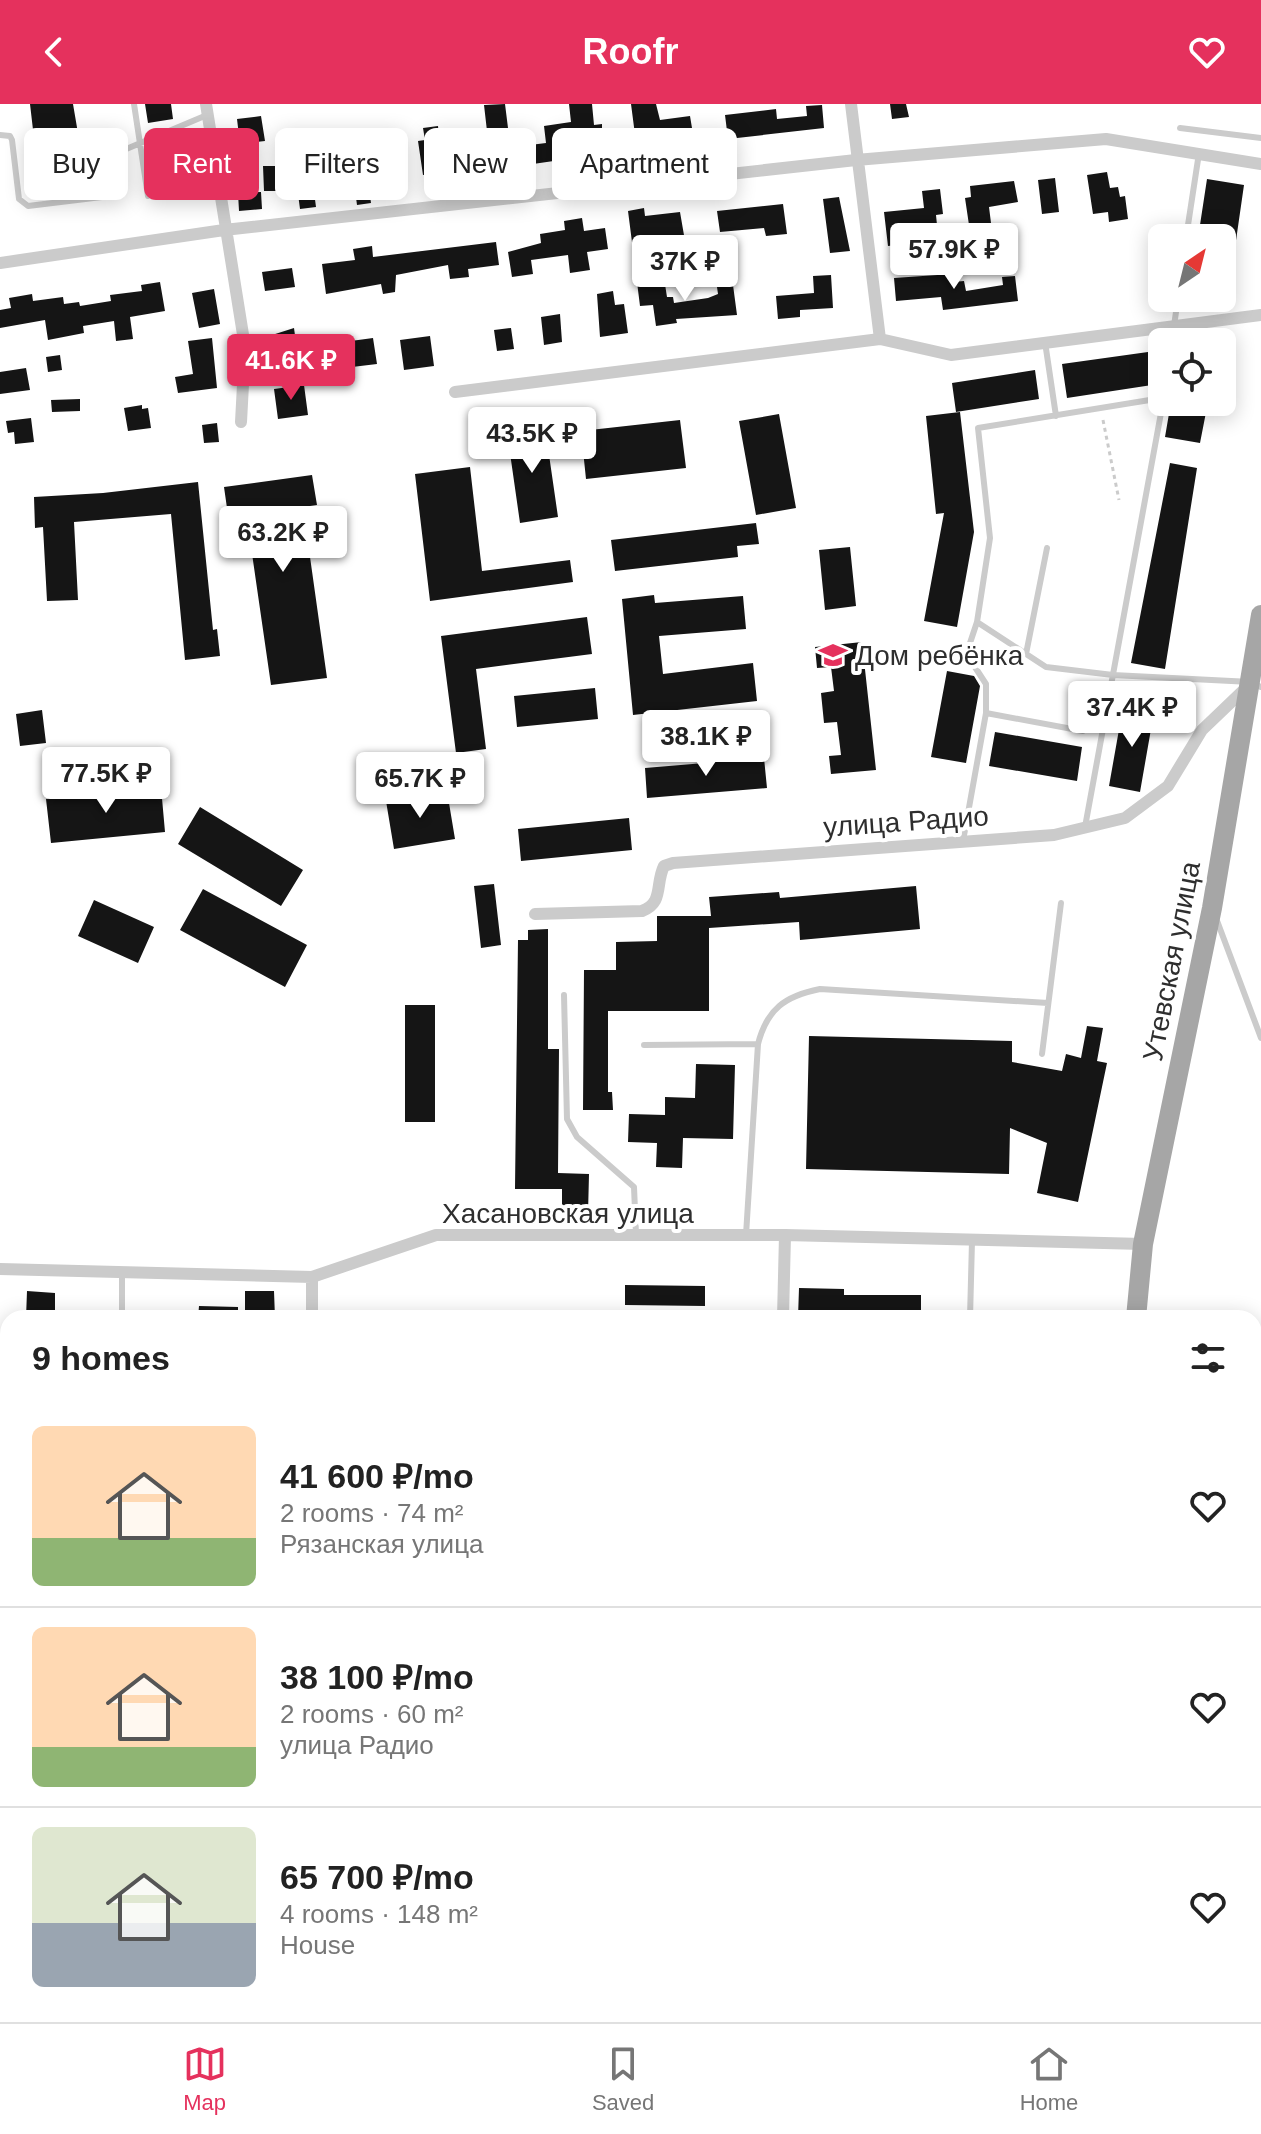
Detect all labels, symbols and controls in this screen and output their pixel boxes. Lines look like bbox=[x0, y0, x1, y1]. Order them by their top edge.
icon: back bbox=[32, 30, 76, 74]
icon: heart bbox=[1185, 30, 1229, 74]
text: Roofr bbox=[583, 31, 678, 72]
chip: Buy bbox=[24, 128, 128, 200]
chip: Rent bbox=[144, 128, 259, 200]
chip: Filters bbox=[275, 128, 408, 200]
chip: New bbox=[424, 128, 536, 200]
chip: Apartment bbox=[552, 128, 737, 200]
pin: 57.9K ₽ bbox=[880, 223, 1028, 291]
north arrow bbox=[1148, 224, 1236, 312]
map controls bbox=[1148, 224, 1236, 416]
text: 57.9K ₽ bbox=[908, 234, 1000, 264]
pin: 37K ₽ bbox=[629, 235, 741, 303]
text: 37K ₽ bbox=[650, 246, 720, 276]
button: locate bbox=[1148, 328, 1236, 416]
pin: 41.6K ₽ bbox=[217, 334, 365, 402]
text: 41.6K ₽ bbox=[245, 345, 337, 375]
pin: 43.5K ₽ bbox=[458, 407, 606, 475]
text: 43.5K ₽ bbox=[486, 418, 578, 448]
pin: 63.2K ₽ bbox=[209, 506, 357, 574]
text: 63.2K ₽ bbox=[237, 517, 329, 547]
school or university icon: Дом ребёнка bbox=[818, 640, 848, 670]
place label: Дом ребёнка bbox=[855, 640, 1024, 671]
pin: 37.4K ₽ bbox=[1058, 681, 1206, 749]
text: 37.4K ₽ bbox=[1086, 692, 1178, 722]
pin: 38.1K ₽ bbox=[632, 710, 780, 778]
text: 38.1K ₽ bbox=[660, 721, 752, 751]
pin: 77.5K ₽ bbox=[32, 747, 180, 815]
pin: 65.7K ₽ bbox=[346, 752, 494, 820]
text: 77.5K ₽ bbox=[60, 758, 152, 788]
text: 65.7K ₽ bbox=[374, 763, 466, 793]
street label: улица Радио bbox=[822, 800, 990, 843]
street label: Утевская улица bbox=[1137, 858, 1206, 1064]
street label: Хасановская улица bbox=[442, 1198, 694, 1229]
icon: filters bbox=[1186, 1336, 1230, 1380]
text: 9 homes bbox=[32, 1339, 170, 1377]
text: 41 600 ₽/mo bbox=[280, 1457, 474, 1495]
icon: home bbox=[96, 1458, 192, 1554]
icon: heart bbox=[1186, 1484, 1230, 1528]
text: 2 rooms · 74 m² bbox=[280, 1498, 464, 1528]
text: Рязанская улица bbox=[280, 1529, 483, 1559]
text: 38 100 ₽/mo bbox=[280, 1658, 474, 1696]
icon: home bbox=[96, 1659, 192, 1755]
icon: heart bbox=[1186, 1685, 1230, 1729]
text: 2 rooms · 60 m² bbox=[280, 1699, 464, 1729]
text: улица Радио bbox=[280, 1730, 434, 1760]
text: 65 700 ₽/mo bbox=[280, 1858, 474, 1896]
icon: home bbox=[96, 1859, 192, 1955]
icon: heart bbox=[1186, 1885, 1230, 1929]
text: 4 rooms · 148 m² bbox=[280, 1899, 478, 1929]
text: House bbox=[280, 1930, 355, 1960]
tab: Map bbox=[183, 2042, 227, 2116]
tab: Saved bbox=[592, 2042, 654, 2116]
tab: Home bbox=[1020, 2042, 1078, 2116]

